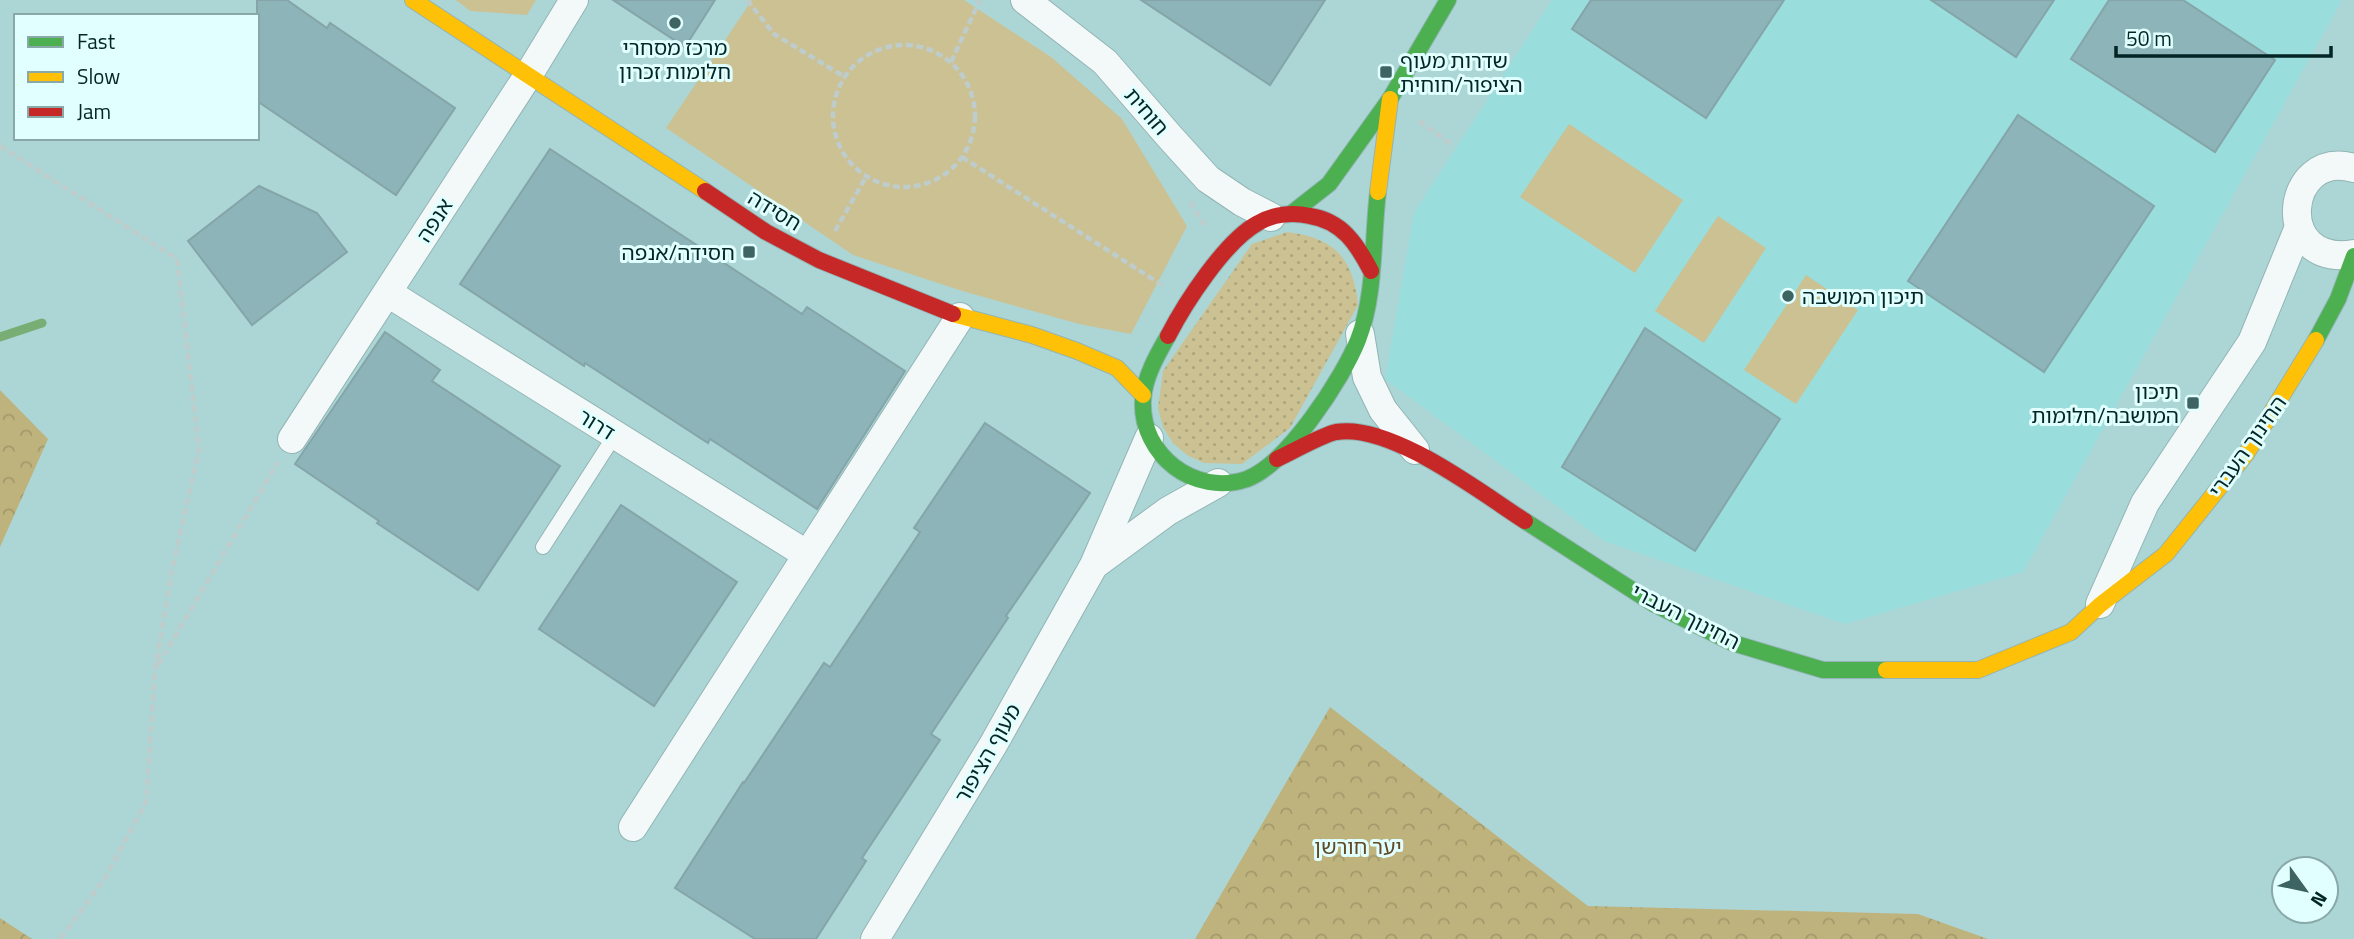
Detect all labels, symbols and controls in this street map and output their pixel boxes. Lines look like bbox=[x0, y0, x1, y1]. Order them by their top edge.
legend bbox=[14, 14, 259, 140]
scale bar bbox=[2116, 14, 2331, 58]
marker: מרכז מסחרי חלומות זכרון bbox=[667, 15, 683, 31]
text: 50 m bbox=[2126, 22, 2172, 54]
text: Fast bbox=[77, 25, 116, 57]
place label: מרכז מסחרי חלומות זכרון bbox=[619, 31, 731, 87]
place label: שדרות מעוף הציפור/חוחית bbox=[1400, 44, 1523, 100]
text: Slow bbox=[77, 60, 120, 92]
marker: שדרות מעוף הציפור/חוחית bbox=[1378, 64, 1394, 80]
street label: חוחית bbox=[1117, 80, 1177, 142]
text: Jam bbox=[77, 95, 111, 127]
street label: חסידה bbox=[742, 181, 808, 239]
street label: אנפה bbox=[408, 192, 460, 248]
place label: חסידה/אנפה bbox=[622, 236, 735, 268]
marker: חסידה/אנפה bbox=[741, 244, 757, 260]
place label: תיכון המושבה bbox=[1802, 280, 1924, 312]
marker: תיכון המושבה bbox=[1780, 288, 1796, 304]
place label: תיכון המושבה/חלומות bbox=[2031, 375, 2179, 431]
street label: החינוך העברי bbox=[2200, 389, 2294, 503]
marker: תיכון המושבה/חלומות bbox=[2185, 395, 2201, 411]
street label: דרור bbox=[572, 400, 622, 448]
street label: החינוך העברי bbox=[1626, 575, 1746, 657]
street label: מעוף הציפור bbox=[946, 697, 1028, 809]
park label: יער חורשן bbox=[1314, 830, 1402, 862]
north arrow bbox=[2270, 855, 2340, 925]
text: N bbox=[2304, 886, 2335, 913]

